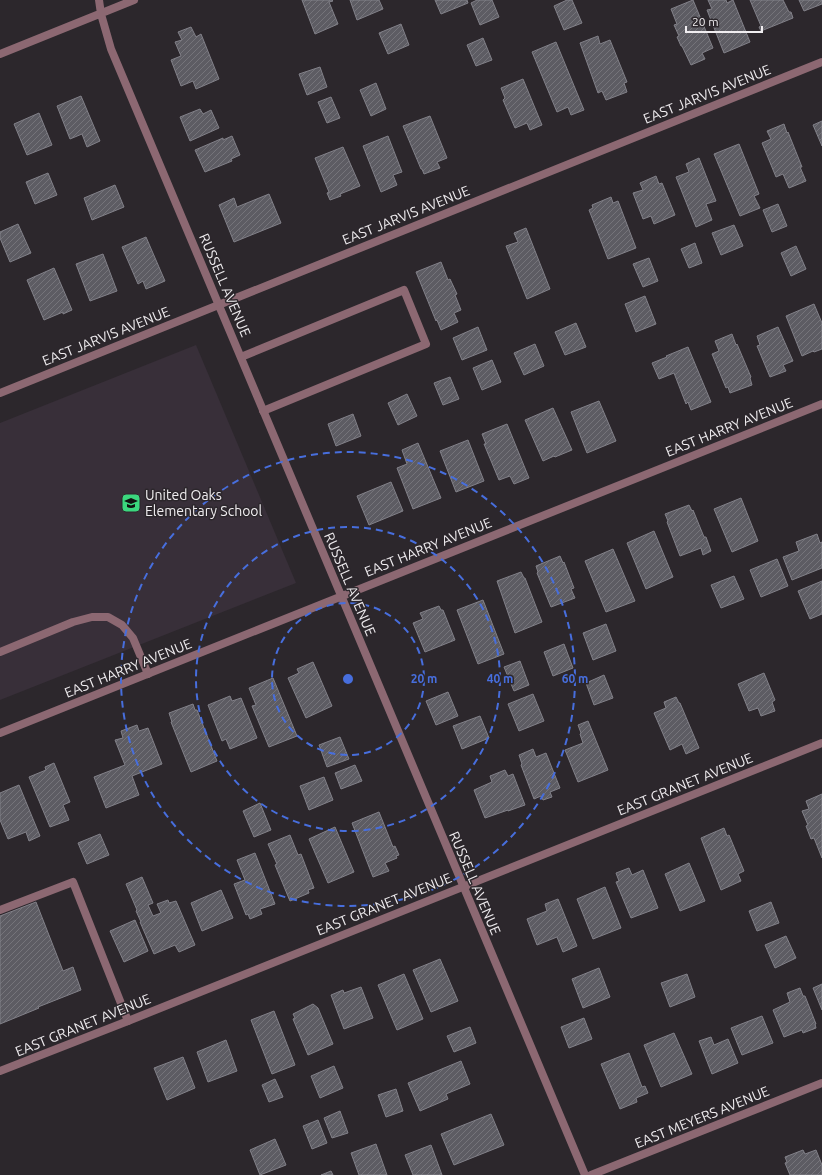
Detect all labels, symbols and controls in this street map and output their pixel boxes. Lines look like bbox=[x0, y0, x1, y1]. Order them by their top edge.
scale bar bbox=[686, 8, 762, 34]
text: 20 m bbox=[692, 15, 719, 28]
street label: EAST JARVIS AVENUE bbox=[641, 61, 773, 127]
street label: EAST JARVIS AVENUE bbox=[340, 182, 472, 248]
street label: RUSSELL AVENUE bbox=[196, 231, 254, 339]
street label: EAST JARVIS AVENUE bbox=[40, 303, 172, 369]
street label: EAST HARRY AVENUE bbox=[663, 394, 795, 460]
place label: United Oaks Elementary School bbox=[145, 487, 263, 519]
school or university icon: United Oaks Elementary School bbox=[120, 492, 142, 514]
street label: EAST HARRY AVENUE bbox=[362, 514, 494, 580]
street label: RUSSELL AVENUE bbox=[321, 530, 379, 638]
street label: EAST HARRY AVENUE bbox=[62, 635, 194, 701]
centre of rings bbox=[341, 672, 355, 686]
text: 20 m bbox=[411, 672, 437, 685]
text: 40 m bbox=[487, 672, 513, 685]
text: 60 m bbox=[562, 672, 588, 685]
street label: EAST GRANET AVENUE bbox=[615, 749, 755, 818]
street label: RUSSELL AVENUE bbox=[446, 829, 504, 937]
street label: EAST GRANET AVENUE bbox=[314, 869, 454, 938]
street label: EAST GRANET AVENUE bbox=[13, 990, 153, 1059]
street label: EAST MEYERS AVENUE bbox=[632, 1083, 772, 1151]

